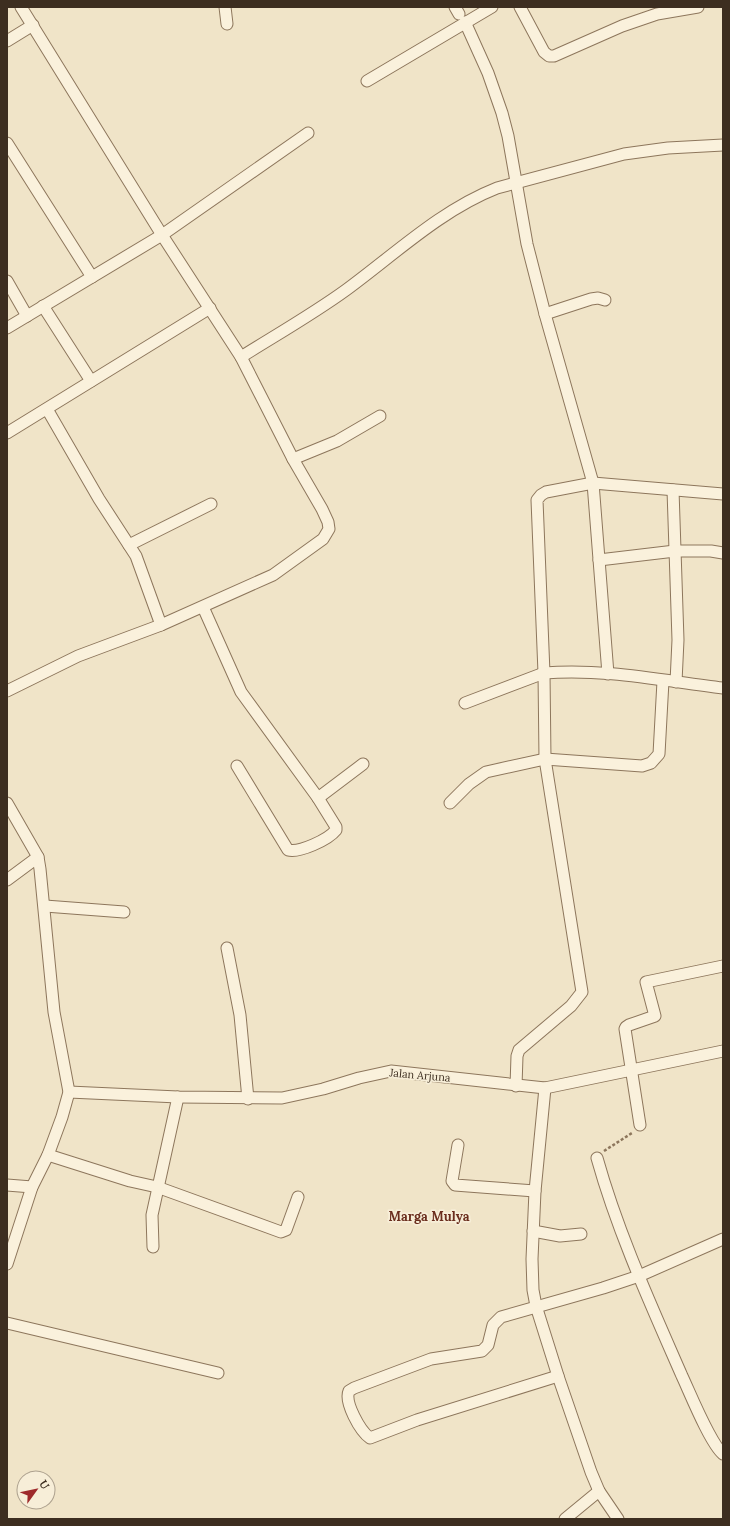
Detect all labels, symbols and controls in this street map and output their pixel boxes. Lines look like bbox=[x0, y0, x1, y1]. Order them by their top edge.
street label: Jalan Arjuna bbox=[388, 1065, 451, 1085]
district label: Marga Mulya bbox=[388, 1208, 470, 1225]
north arrow bbox=[16, 1470, 56, 1510]
text: U bbox=[36, 1477, 53, 1492]

